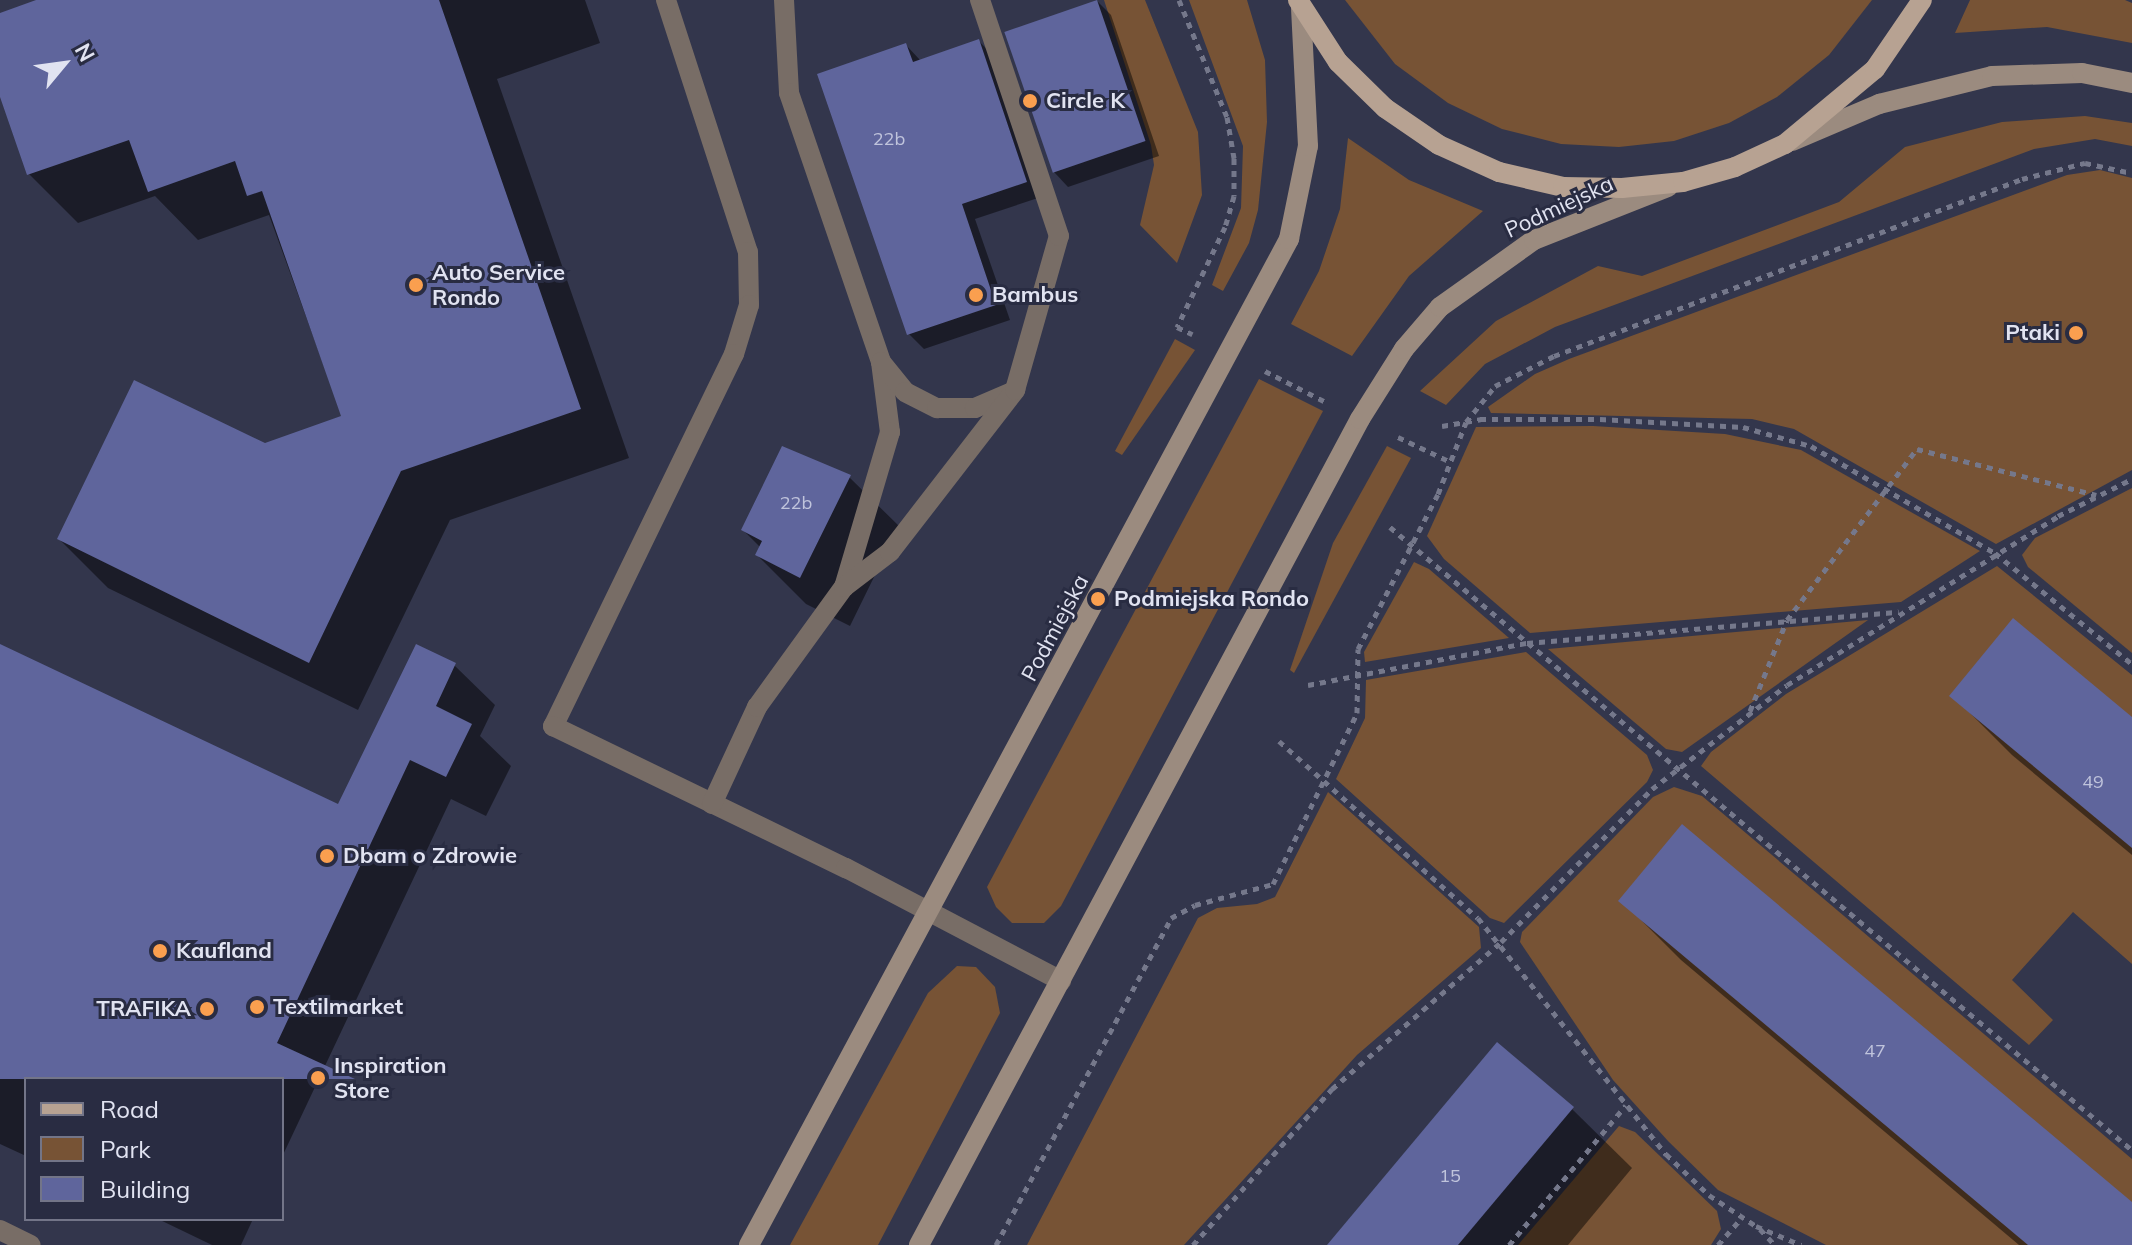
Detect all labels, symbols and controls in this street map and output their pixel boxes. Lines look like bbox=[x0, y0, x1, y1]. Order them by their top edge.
north arrow bbox=[24, 24, 104, 104]
text: N bbox=[69, 38, 101, 66]
place label: Circle K bbox=[1046, 88, 1125, 114]
marker: Circle K bbox=[1021, 92, 1039, 110]
house number: 22b bbox=[873, 128, 905, 150]
street label: Podmiejska bbox=[1501, 170, 1617, 244]
place label: Auto Service Rondo bbox=[432, 259, 565, 310]
marker: Auto Service Rondo bbox=[407, 276, 425, 294]
place label: Bambus bbox=[992, 282, 1078, 308]
marker: Bambus bbox=[967, 286, 985, 304]
place label: Ptaki bbox=[2005, 320, 2060, 346]
marker: Ptaki bbox=[2067, 324, 2085, 342]
house number: 22b bbox=[780, 492, 812, 514]
street label: Podmiejska bbox=[1016, 570, 1094, 686]
place label: Podmiejska Rondo bbox=[1114, 586, 1309, 612]
marker: Podmiejska Rondo bbox=[1089, 590, 1107, 608]
house number: 49 bbox=[2082, 771, 2104, 793]
place label: Dbam o Zdrowie bbox=[343, 843, 517, 869]
marker: Dbam o Zdrowie bbox=[318, 847, 336, 865]
place label: Kaufland bbox=[176, 938, 272, 964]
marker: Kaufland bbox=[151, 942, 169, 960]
place label: Textilmarket bbox=[273, 994, 403, 1020]
place label: TRAFIKA bbox=[96, 996, 191, 1022]
marker: Textilmarket bbox=[248, 998, 266, 1016]
marker: TRAFIKA bbox=[198, 1000, 216, 1018]
house number: 47 bbox=[1864, 1040, 1886, 1062]
place label: Inspiration Store bbox=[334, 1052, 446, 1104]
marker: Inspiration Store bbox=[309, 1069, 327, 1087]
legend bbox=[24, 1077, 284, 1221]
text: Road bbox=[100, 1094, 159, 1124]
text: Park bbox=[100, 1134, 151, 1164]
house number: 15 bbox=[1439, 1165, 1461, 1187]
text: Building bbox=[100, 1174, 190, 1204]

